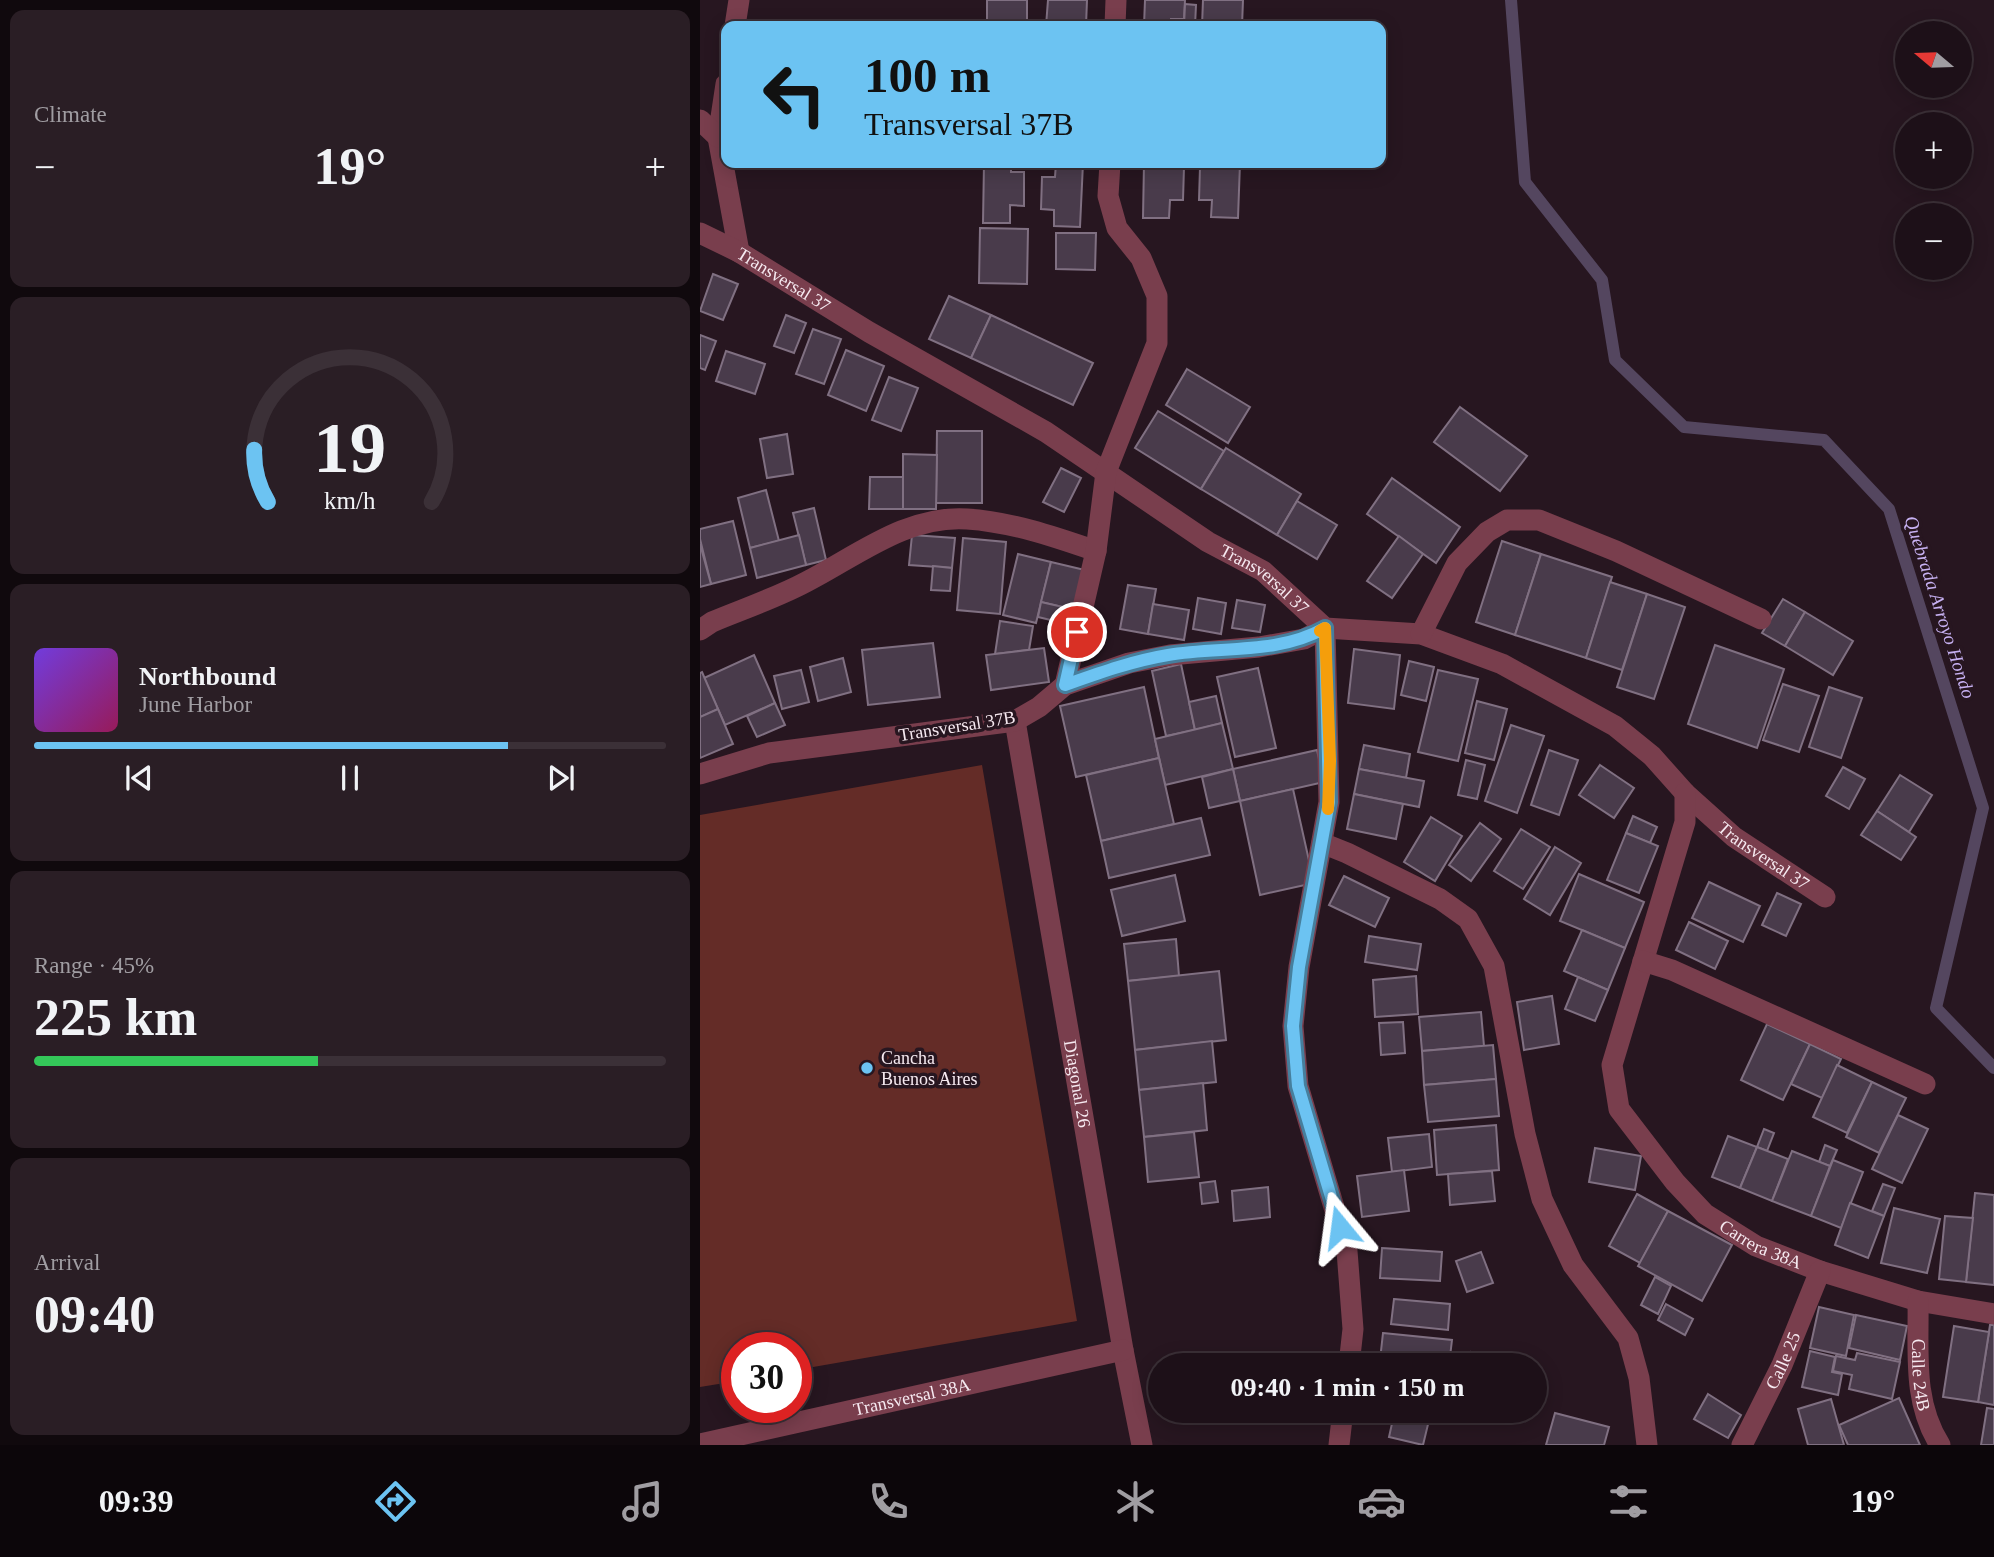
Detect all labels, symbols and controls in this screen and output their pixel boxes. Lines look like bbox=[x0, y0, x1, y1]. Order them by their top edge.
north arrow bbox=[1895, 21, 1972, 98]
map controls bbox=[1895, 21, 1972, 280]
text: 100 m bbox=[864, 48, 991, 103]
icon: left bbox=[749, 49, 840, 140]
text: Climate bbox=[34, 102, 107, 127]
text: Transversal 37B bbox=[864, 106, 1073, 142]
button: + bbox=[1895, 112, 1972, 189]
text: 19° bbox=[314, 138, 386, 195]
text: − bbox=[34, 146, 55, 188]
text: + bbox=[645, 146, 666, 188]
button: − bbox=[1895, 203, 1972, 280]
street label: Transversal 37 bbox=[733, 243, 834, 316]
text: 19 bbox=[314, 407, 386, 488]
text: km/h bbox=[324, 486, 376, 513]
water label: Quebrada Arroyo Hondo bbox=[1900, 513, 1980, 701]
street label: Transversal 37 bbox=[1217, 540, 1313, 618]
pin bbox=[1047, 602, 1107, 662]
icon: arrive bbox=[1058, 613, 1096, 651]
text: Northbound bbox=[139, 662, 276, 691]
text: June Harbor bbox=[139, 692, 252, 717]
street label: Transversal 37B bbox=[897, 707, 1017, 745]
icon: previous bbox=[120, 759, 158, 797]
icon: pause bbox=[331, 759, 369, 797]
icon: next bbox=[542, 759, 580, 797]
street label: Transversal 37 bbox=[1714, 818, 1813, 894]
text: Range · 45% bbox=[34, 953, 154, 978]
text: 225 km bbox=[34, 989, 197, 1046]
street label: Diagonal 26 bbox=[1060, 1038, 1095, 1129]
place label: Cancha Buenos Aires bbox=[881, 1048, 978, 1089]
marker: Cancha Buenos Aires bbox=[859, 1060, 875, 1076]
position arrow bbox=[1303, 1190, 1377, 1264]
street label: Carrera 38A bbox=[1716, 1216, 1805, 1273]
text: Arrival bbox=[34, 1250, 100, 1275]
text: 09:40 bbox=[34, 1286, 155, 1343]
street label: Calle 25 bbox=[1762, 1329, 1804, 1392]
speed limit sign: 30 bbox=[721, 1332, 812, 1423]
street label: Calle 24B bbox=[1908, 1339, 1934, 1413]
text: 09:40 · 1 min · 150 m bbox=[1231, 1373, 1465, 1402]
street label: Transversal 38A bbox=[852, 1374, 972, 1420]
icon: directions bbox=[371, 1477, 420, 1526]
icon: music bbox=[618, 1477, 667, 1526]
icon: phone bbox=[864, 1477, 913, 1526]
icon: climate bbox=[1111, 1477, 1160, 1526]
icon: car bbox=[1357, 1477, 1406, 1526]
icon: filters bbox=[1604, 1477, 1653, 1526]
text: 09:39 bbox=[99, 1483, 173, 1519]
text: 19° bbox=[1850, 1483, 1895, 1519]

